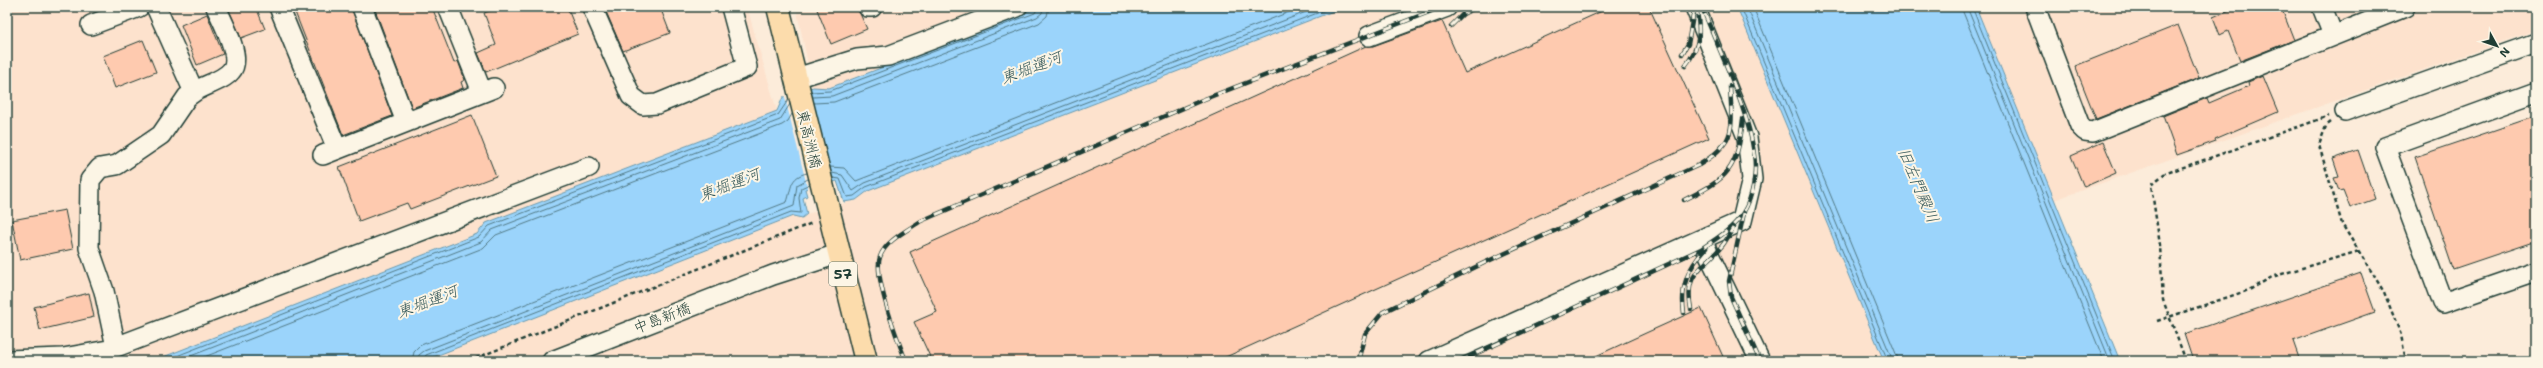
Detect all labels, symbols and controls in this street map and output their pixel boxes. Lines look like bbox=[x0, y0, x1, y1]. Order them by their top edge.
north arrow bbox=[2477, 26, 2517, 66]
text: N bbox=[2496, 44, 2513, 60]
water label: 東堀運河 bbox=[998, 45, 1067, 89]
street label: 東高洲橋 bbox=[792, 107, 826, 171]
water label: 旧左門殿川 bbox=[1893, 144, 1944, 226]
water label: 東堀運河 bbox=[696, 162, 765, 206]
road number: 57 bbox=[829, 262, 857, 286]
water label: 東堀運河 bbox=[394, 279, 463, 323]
street label: 中島新橋 bbox=[630, 298, 694, 338]

